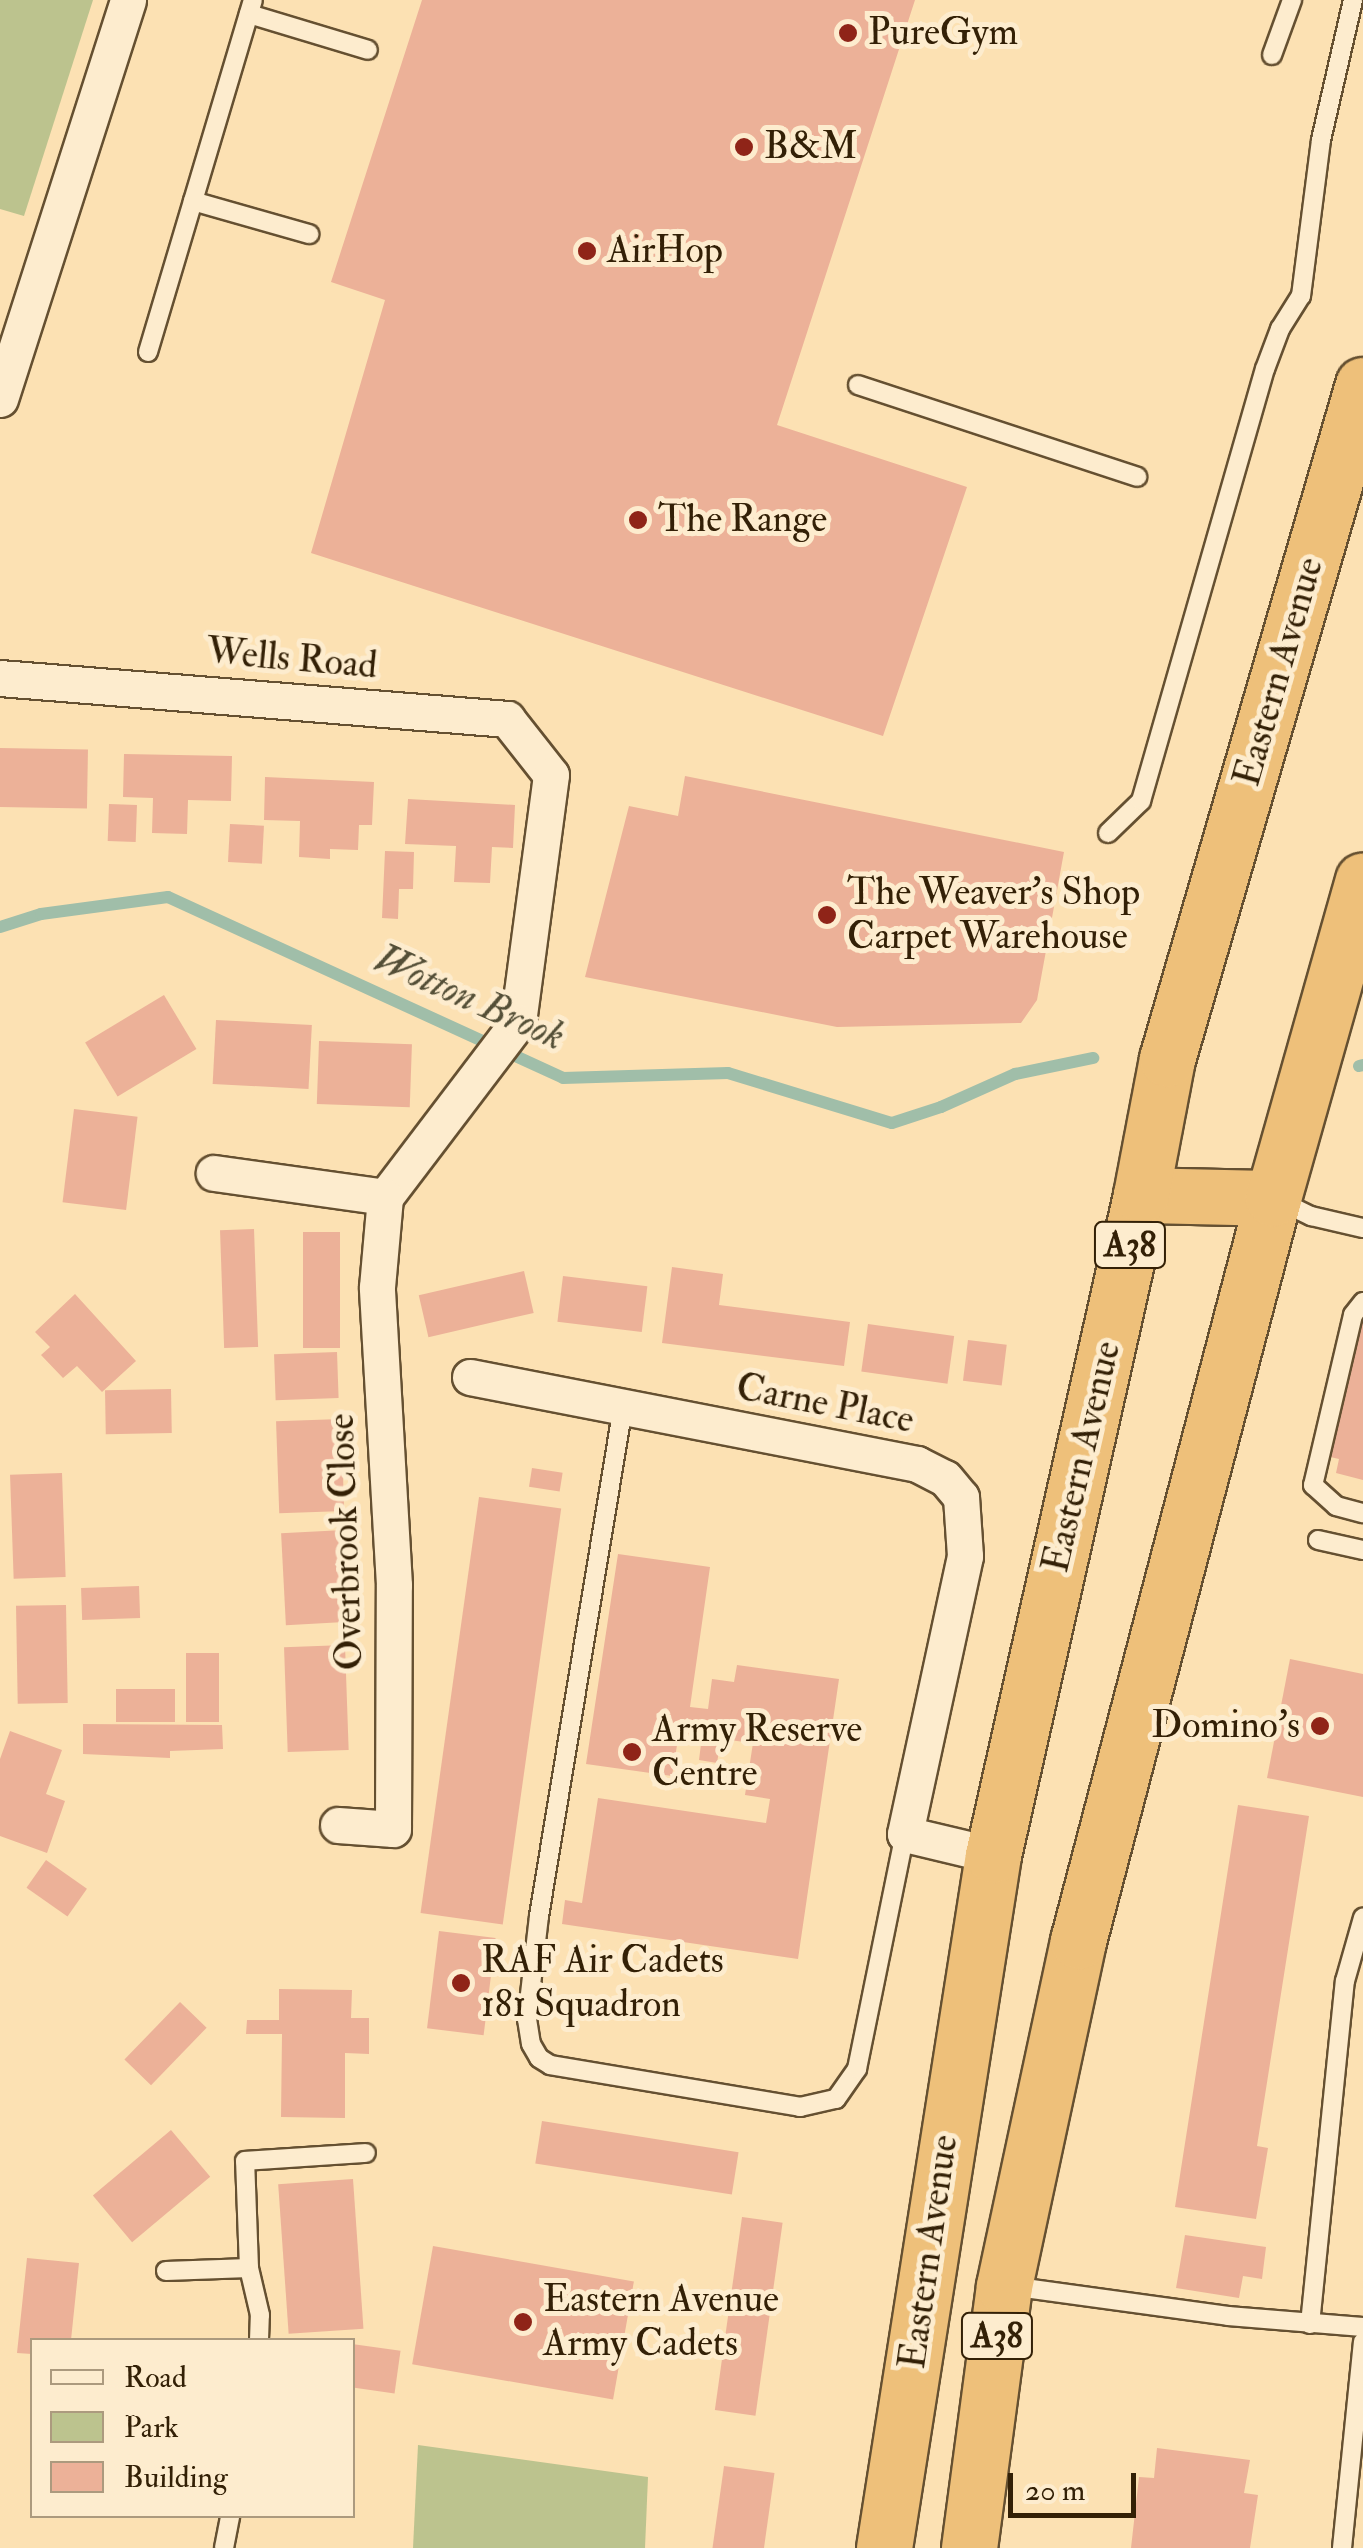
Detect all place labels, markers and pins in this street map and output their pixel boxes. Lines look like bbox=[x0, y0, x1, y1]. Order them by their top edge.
place label: PureGym bbox=[868, 10, 1018, 56]
marker: PureGym bbox=[837, 22, 859, 44]
place label: B&M bbox=[764, 124, 857, 170]
marker: B&M bbox=[733, 136, 755, 158]
place label: AirHop bbox=[607, 228, 723, 274]
marker: AirHop bbox=[576, 240, 598, 262]
place label: The Range bbox=[658, 497, 827, 543]
marker: The Range bbox=[627, 509, 649, 531]
place label: The Weaver's Shop Carpet Warehouse bbox=[847, 870, 1140, 959]
marker: The Weaver's Shop Carpet Warehouse bbox=[816, 904, 838, 926]
place label: Domino's bbox=[1151, 1703, 1300, 1749]
place label: Army Reserve Centre bbox=[652, 1707, 862, 1796]
marker: Domino's bbox=[1309, 1715, 1331, 1737]
marker: Army Reserve Centre bbox=[621, 1741, 643, 1763]
place label: RAF Air Cadets 181 Squadron bbox=[481, 1938, 724, 2028]
marker: RAF Air Cadets 181 Squadron bbox=[450, 1972, 472, 1994]
place label: Eastern Avenue Army Cadets bbox=[543, 2277, 779, 2366]
marker: Eastern Avenue Army Cadets bbox=[512, 2311, 534, 2333]

